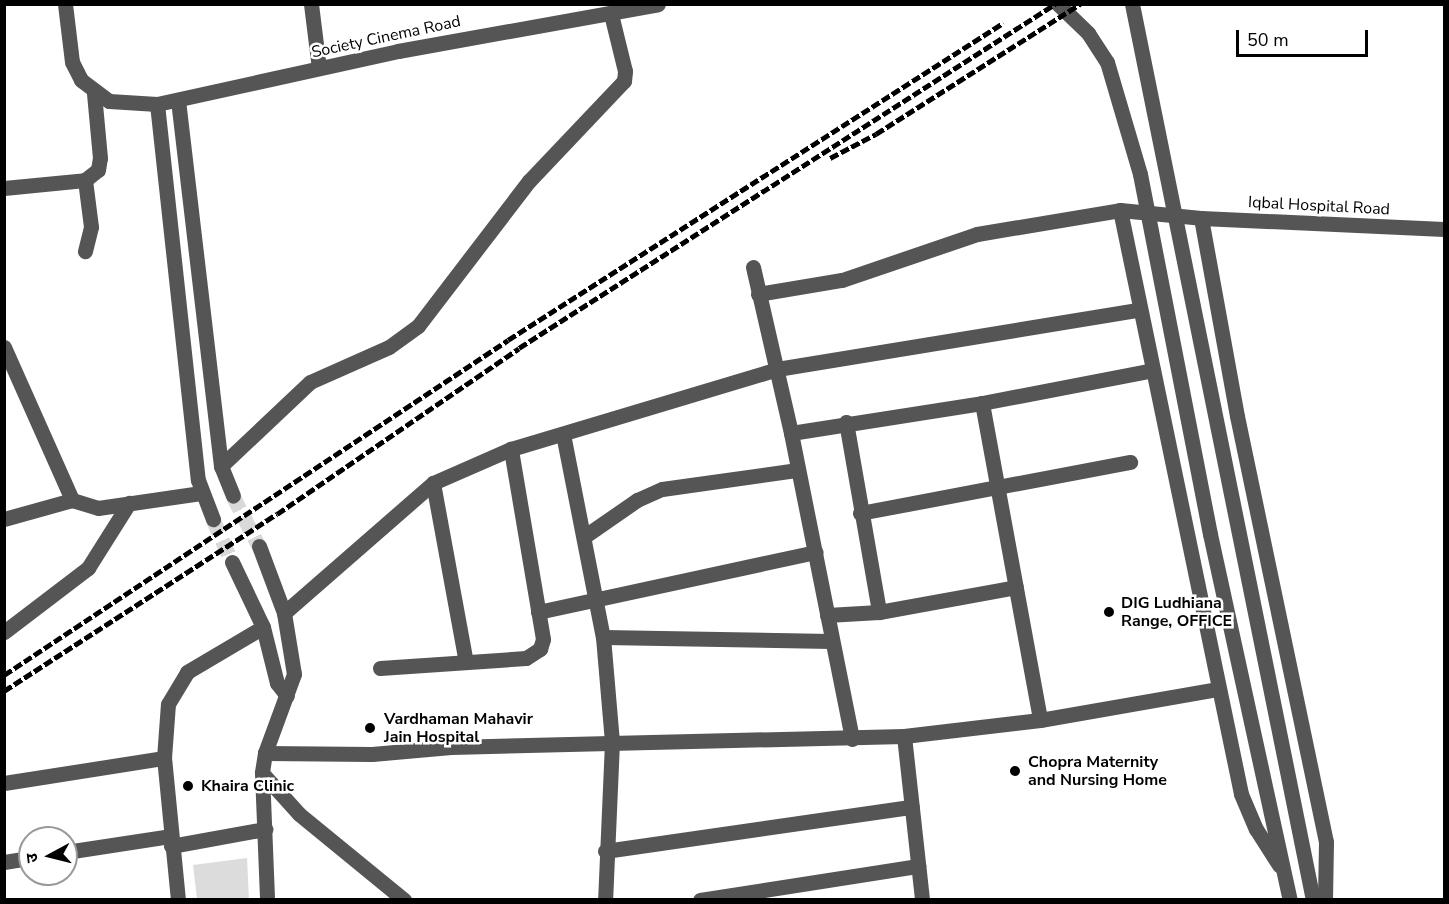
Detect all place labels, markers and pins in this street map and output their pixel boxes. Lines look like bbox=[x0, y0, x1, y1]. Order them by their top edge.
place label: DIG Ludhiana Range, OFFICE bbox=[1121, 593, 1232, 631]
marker: DIG Ludhiana Range, OFFICE bbox=[1102, 605, 1116, 619]
place label: Vardhaman Mahavir Jain Hospital bbox=[384, 709, 533, 747]
marker: Vardhaman Mahavir Jain Hospital bbox=[361, 719, 379, 737]
place label: Chopra Maternity and Nursing Home bbox=[1028, 752, 1167, 790]
marker: Chopra Maternity and Nursing Home bbox=[1006, 762, 1024, 780]
place label: Khaira Clinic bbox=[201, 776, 294, 796]
marker: Khaira Clinic bbox=[179, 777, 197, 795]

